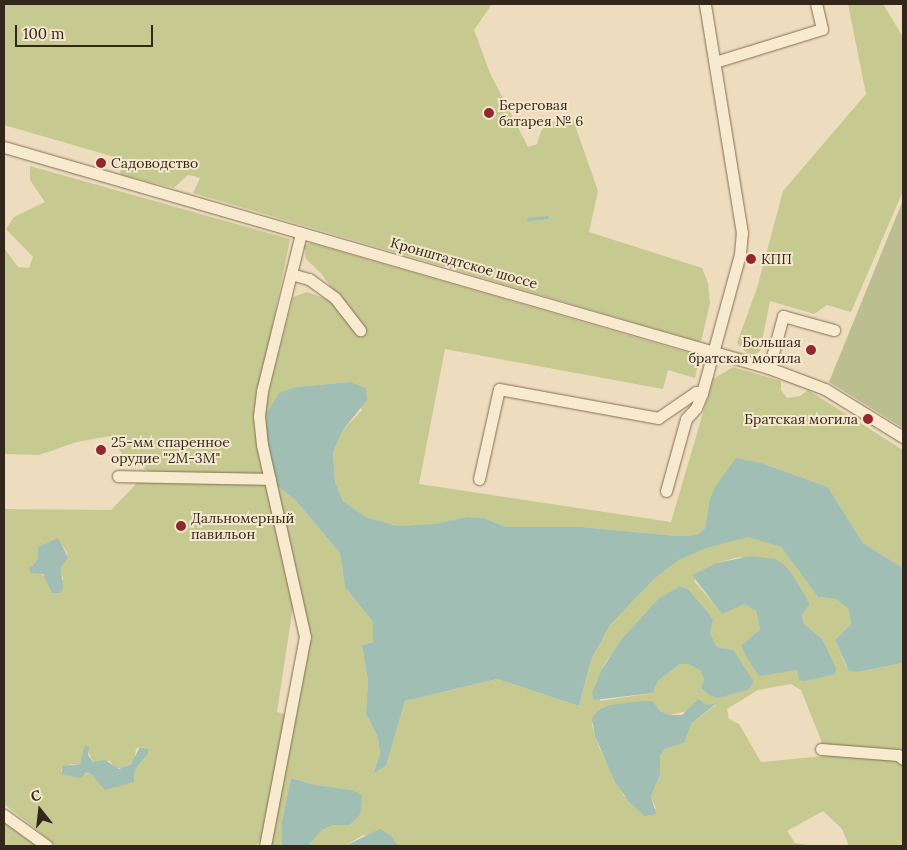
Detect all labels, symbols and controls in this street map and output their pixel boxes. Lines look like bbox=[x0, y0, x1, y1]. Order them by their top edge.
scale bar bbox=[18, 15, 155, 47]
text: 100 m bbox=[23, 24, 64, 43]
place label: Береговая батарея № 6 bbox=[499, 97, 583, 130]
marker: Береговая батарея № 6 bbox=[483, 107, 495, 119]
place label: Садоводство bbox=[111, 155, 198, 171]
marker: Садоводство bbox=[95, 157, 107, 169]
street label: Кронштадтское шоссе bbox=[388, 234, 540, 292]
place label: КПП bbox=[761, 251, 792, 267]
marker: КПП bbox=[745, 253, 757, 265]
place label: Большая братская могила bbox=[688, 334, 801, 367]
marker: Большая братская могила bbox=[805, 344, 817, 356]
place label: Братская могила bbox=[744, 411, 858, 427]
marker: Братская могила bbox=[862, 413, 874, 425]
place label: 25-мм спаренное орудие "2М-3М" bbox=[111, 434, 230, 467]
marker: 25-мм спаренное орудие "2М-3М" bbox=[95, 444, 107, 456]
place label: Дальномерный павильон bbox=[191, 510, 294, 542]
marker: Дальномерный павильон bbox=[175, 520, 187, 532]
north arrow bbox=[15, 785, 65, 835]
text: С bbox=[29, 786, 43, 806]

